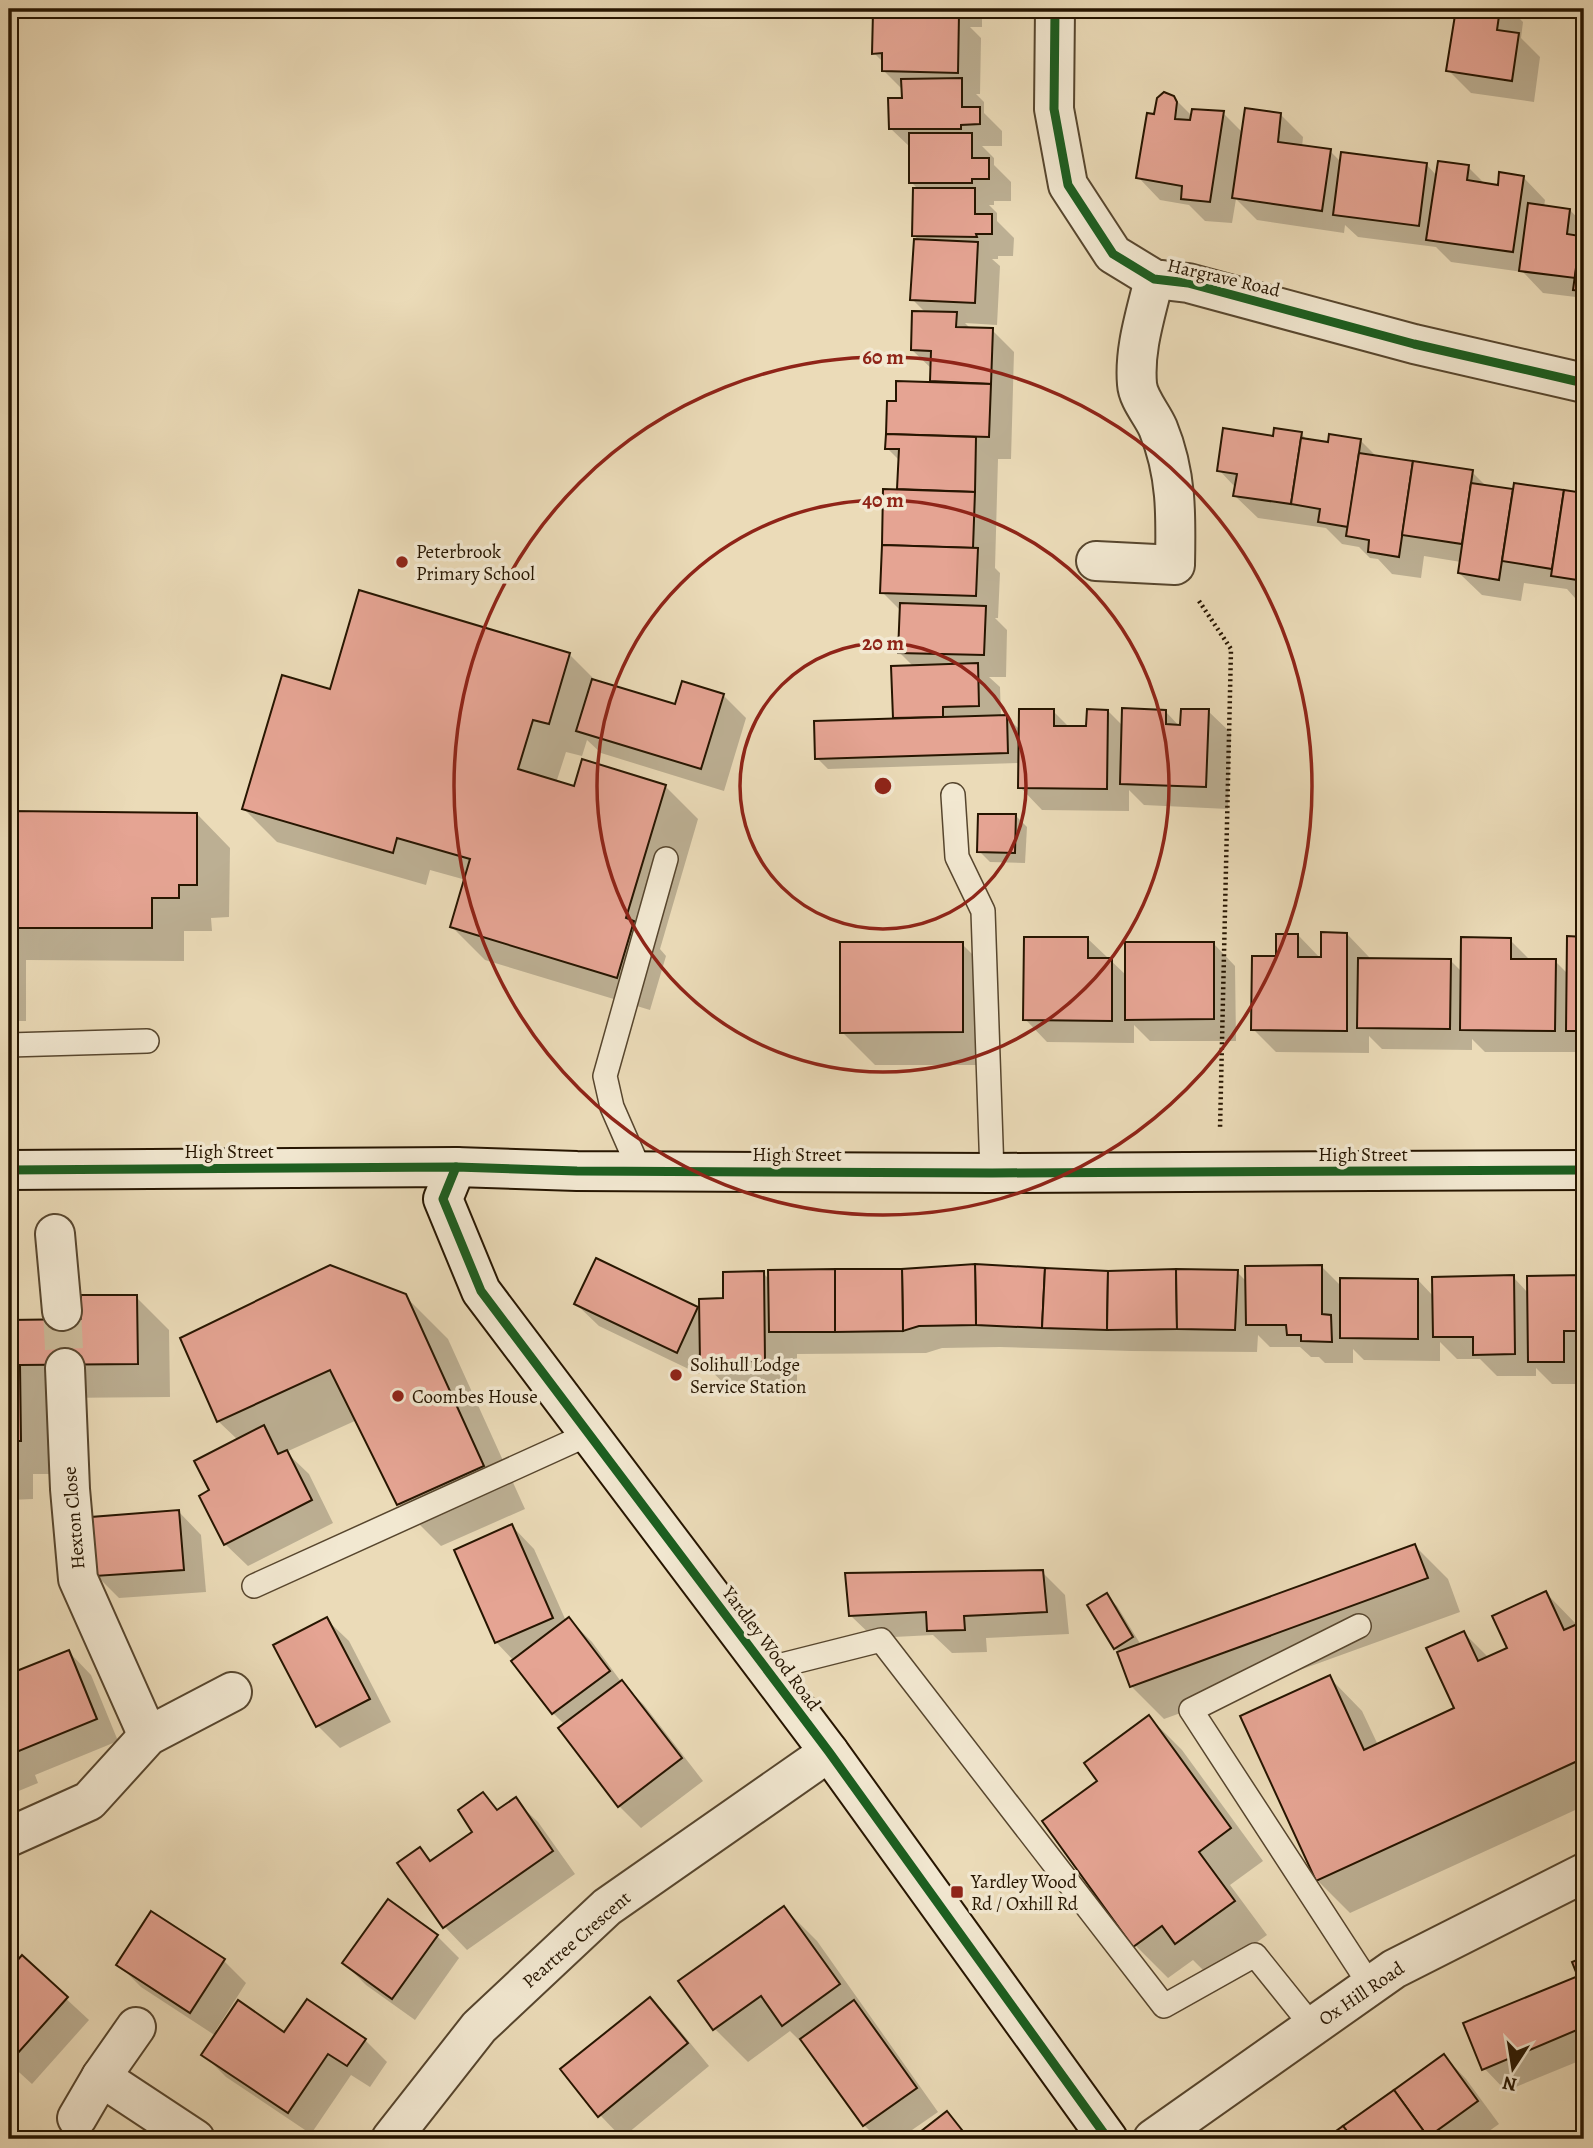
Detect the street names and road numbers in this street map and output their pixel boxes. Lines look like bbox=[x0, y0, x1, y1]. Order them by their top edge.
street label: Hargrave Road bbox=[1165, 252, 1284, 304]
street label: High Street bbox=[184, 1139, 274, 1165]
street label: High Street bbox=[752, 1142, 842, 1168]
street label: High Street bbox=[1318, 1142, 1408, 1168]
street label: Hexton Close bbox=[57, 1465, 91, 1570]
street label: Yardley Wood Road bbox=[715, 1580, 827, 1717]
street label: Peartree Crescent bbox=[517, 1885, 637, 1994]
street label: Ox Hill Road bbox=[1314, 1955, 1410, 2032]

